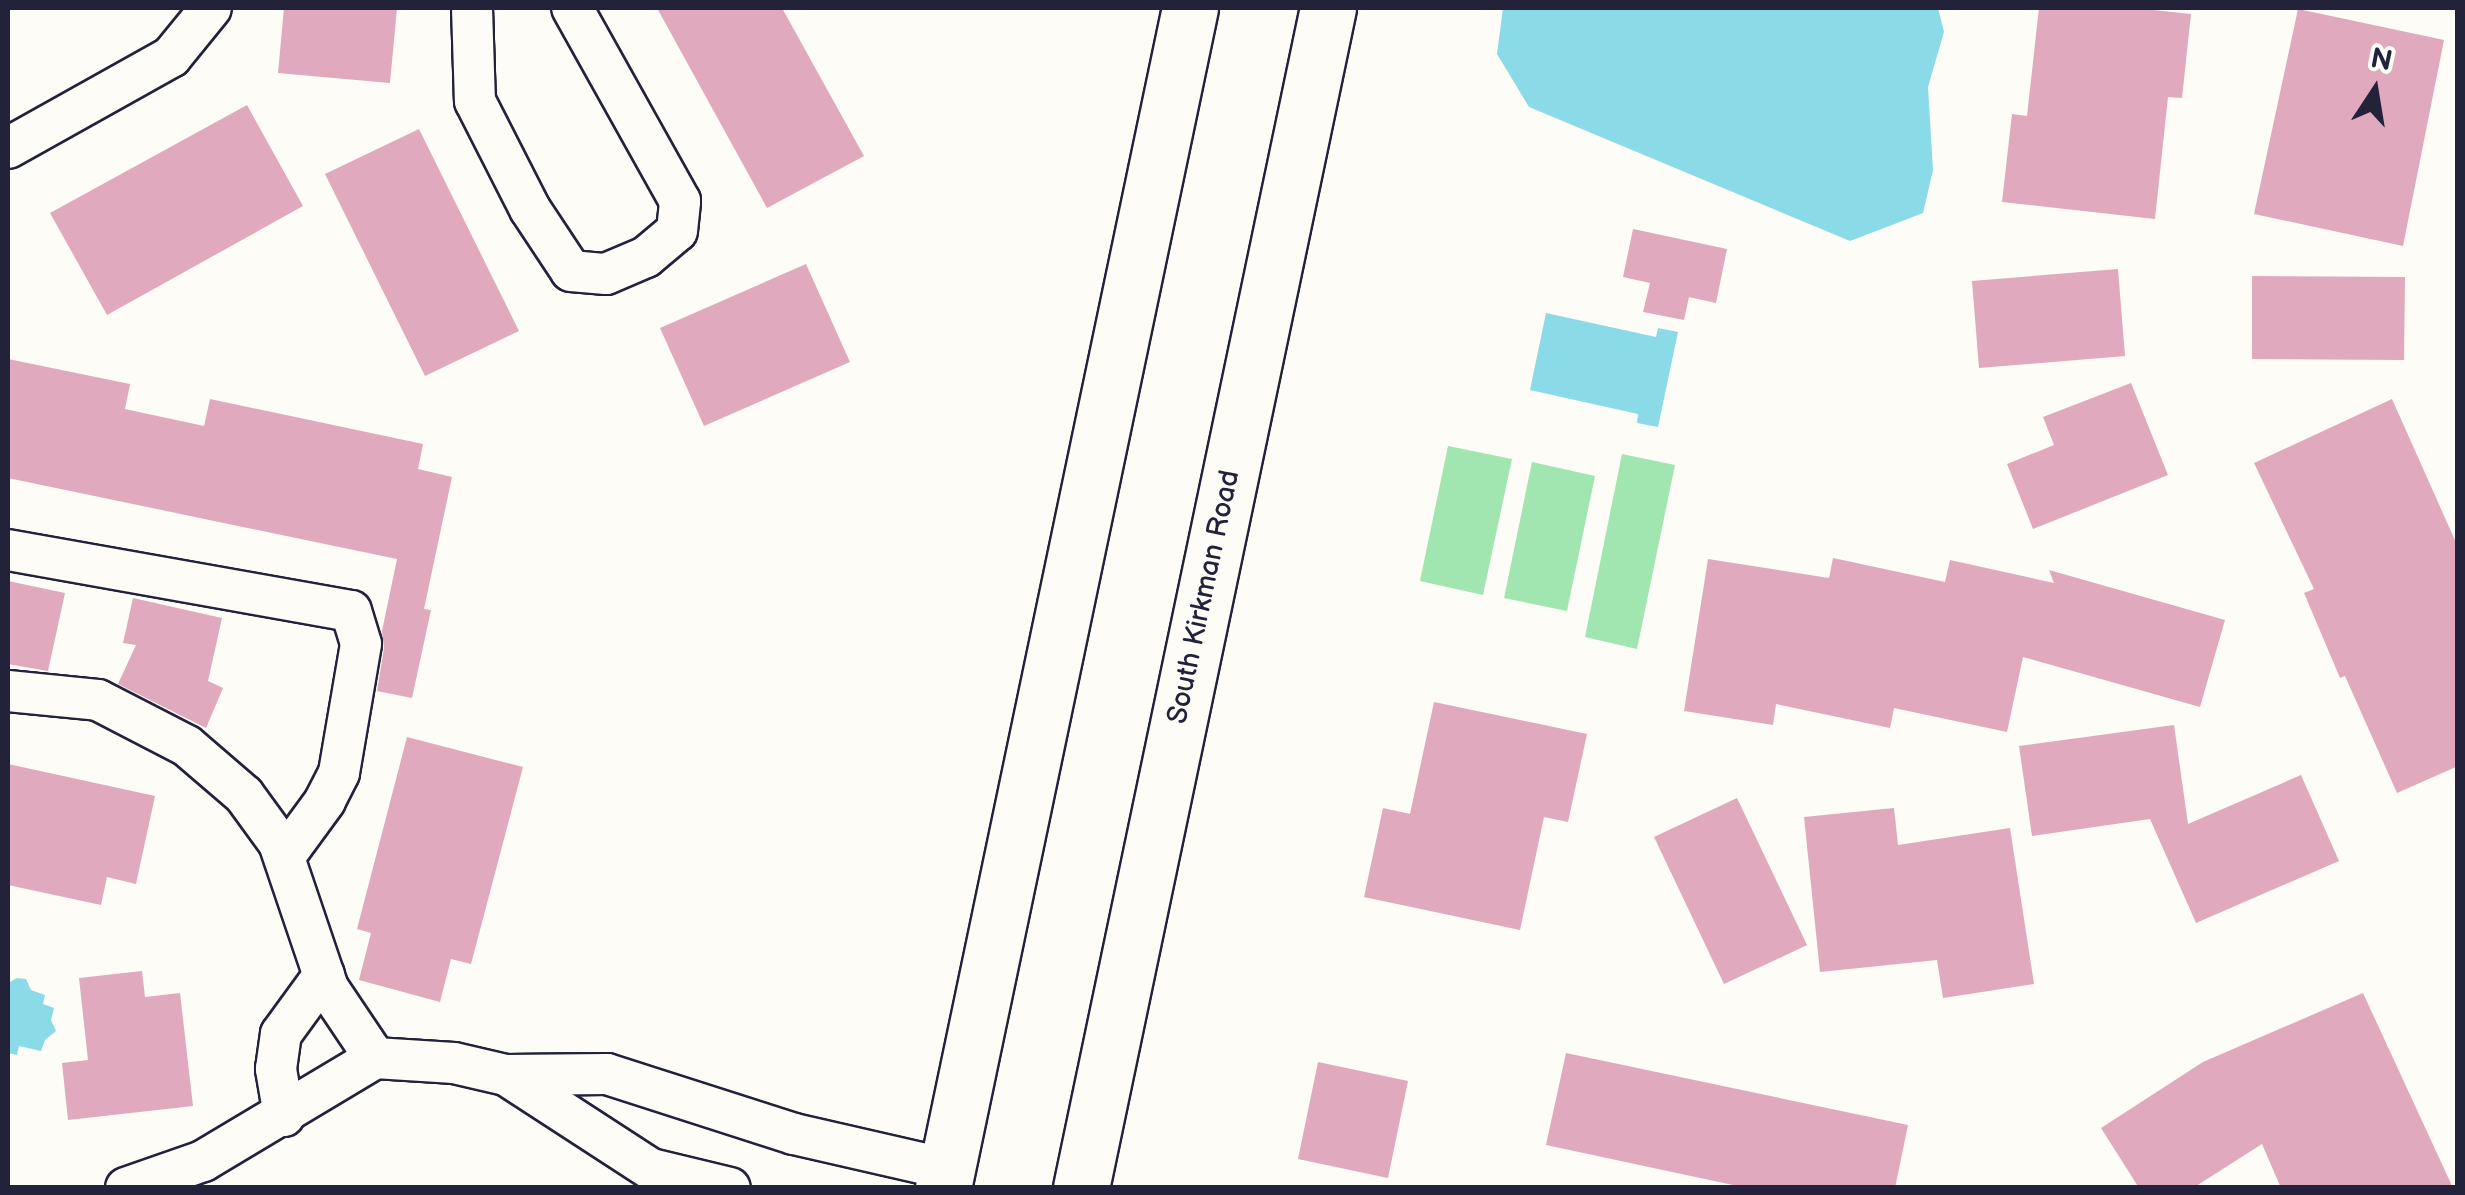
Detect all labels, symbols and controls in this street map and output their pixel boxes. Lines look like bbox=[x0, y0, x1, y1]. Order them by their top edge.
north arrow bbox=[2325, 40, 2425, 140]
text: N bbox=[2368, 42, 2395, 78]
street label: South Kirkman Road bbox=[1161, 467, 1247, 727]

